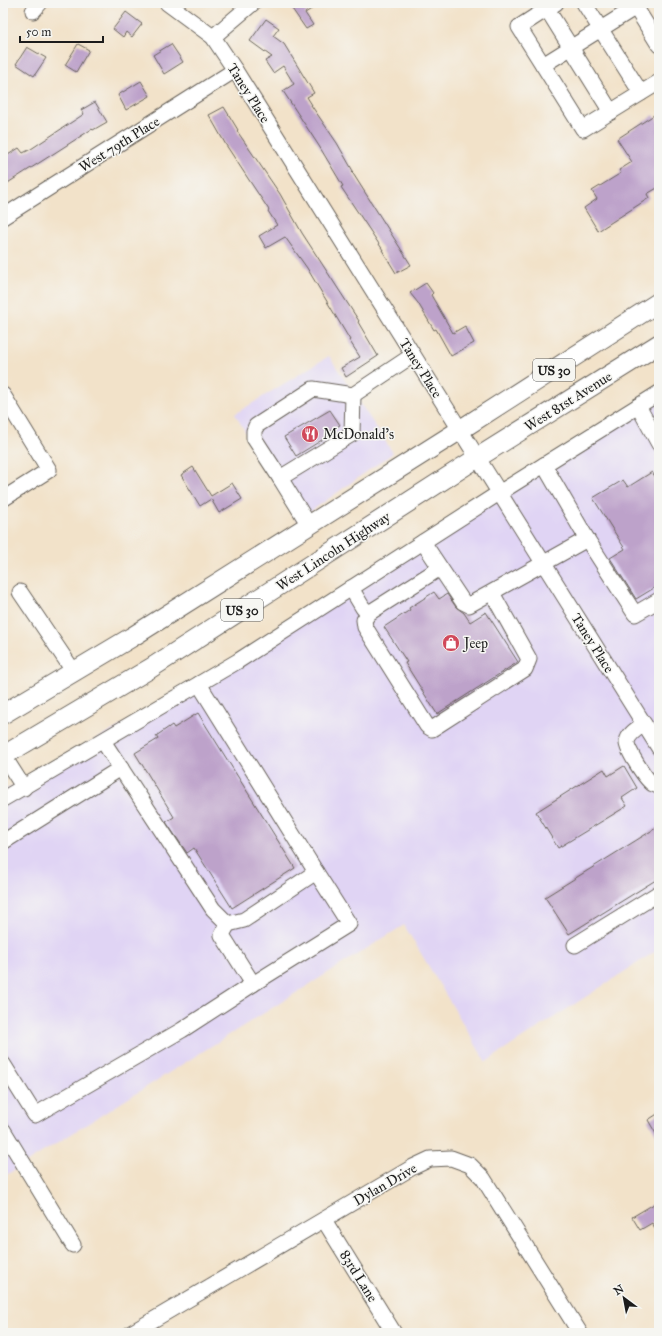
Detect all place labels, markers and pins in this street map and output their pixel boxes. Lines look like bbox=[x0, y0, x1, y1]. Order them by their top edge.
restaurant icon: McDonald's bbox=[300, 424, 320, 444]
place label: McDonald's bbox=[323, 426, 394, 443]
shop icon: Jeep bbox=[441, 633, 461, 653]
place label: Jeep bbox=[462, 635, 488, 653]

